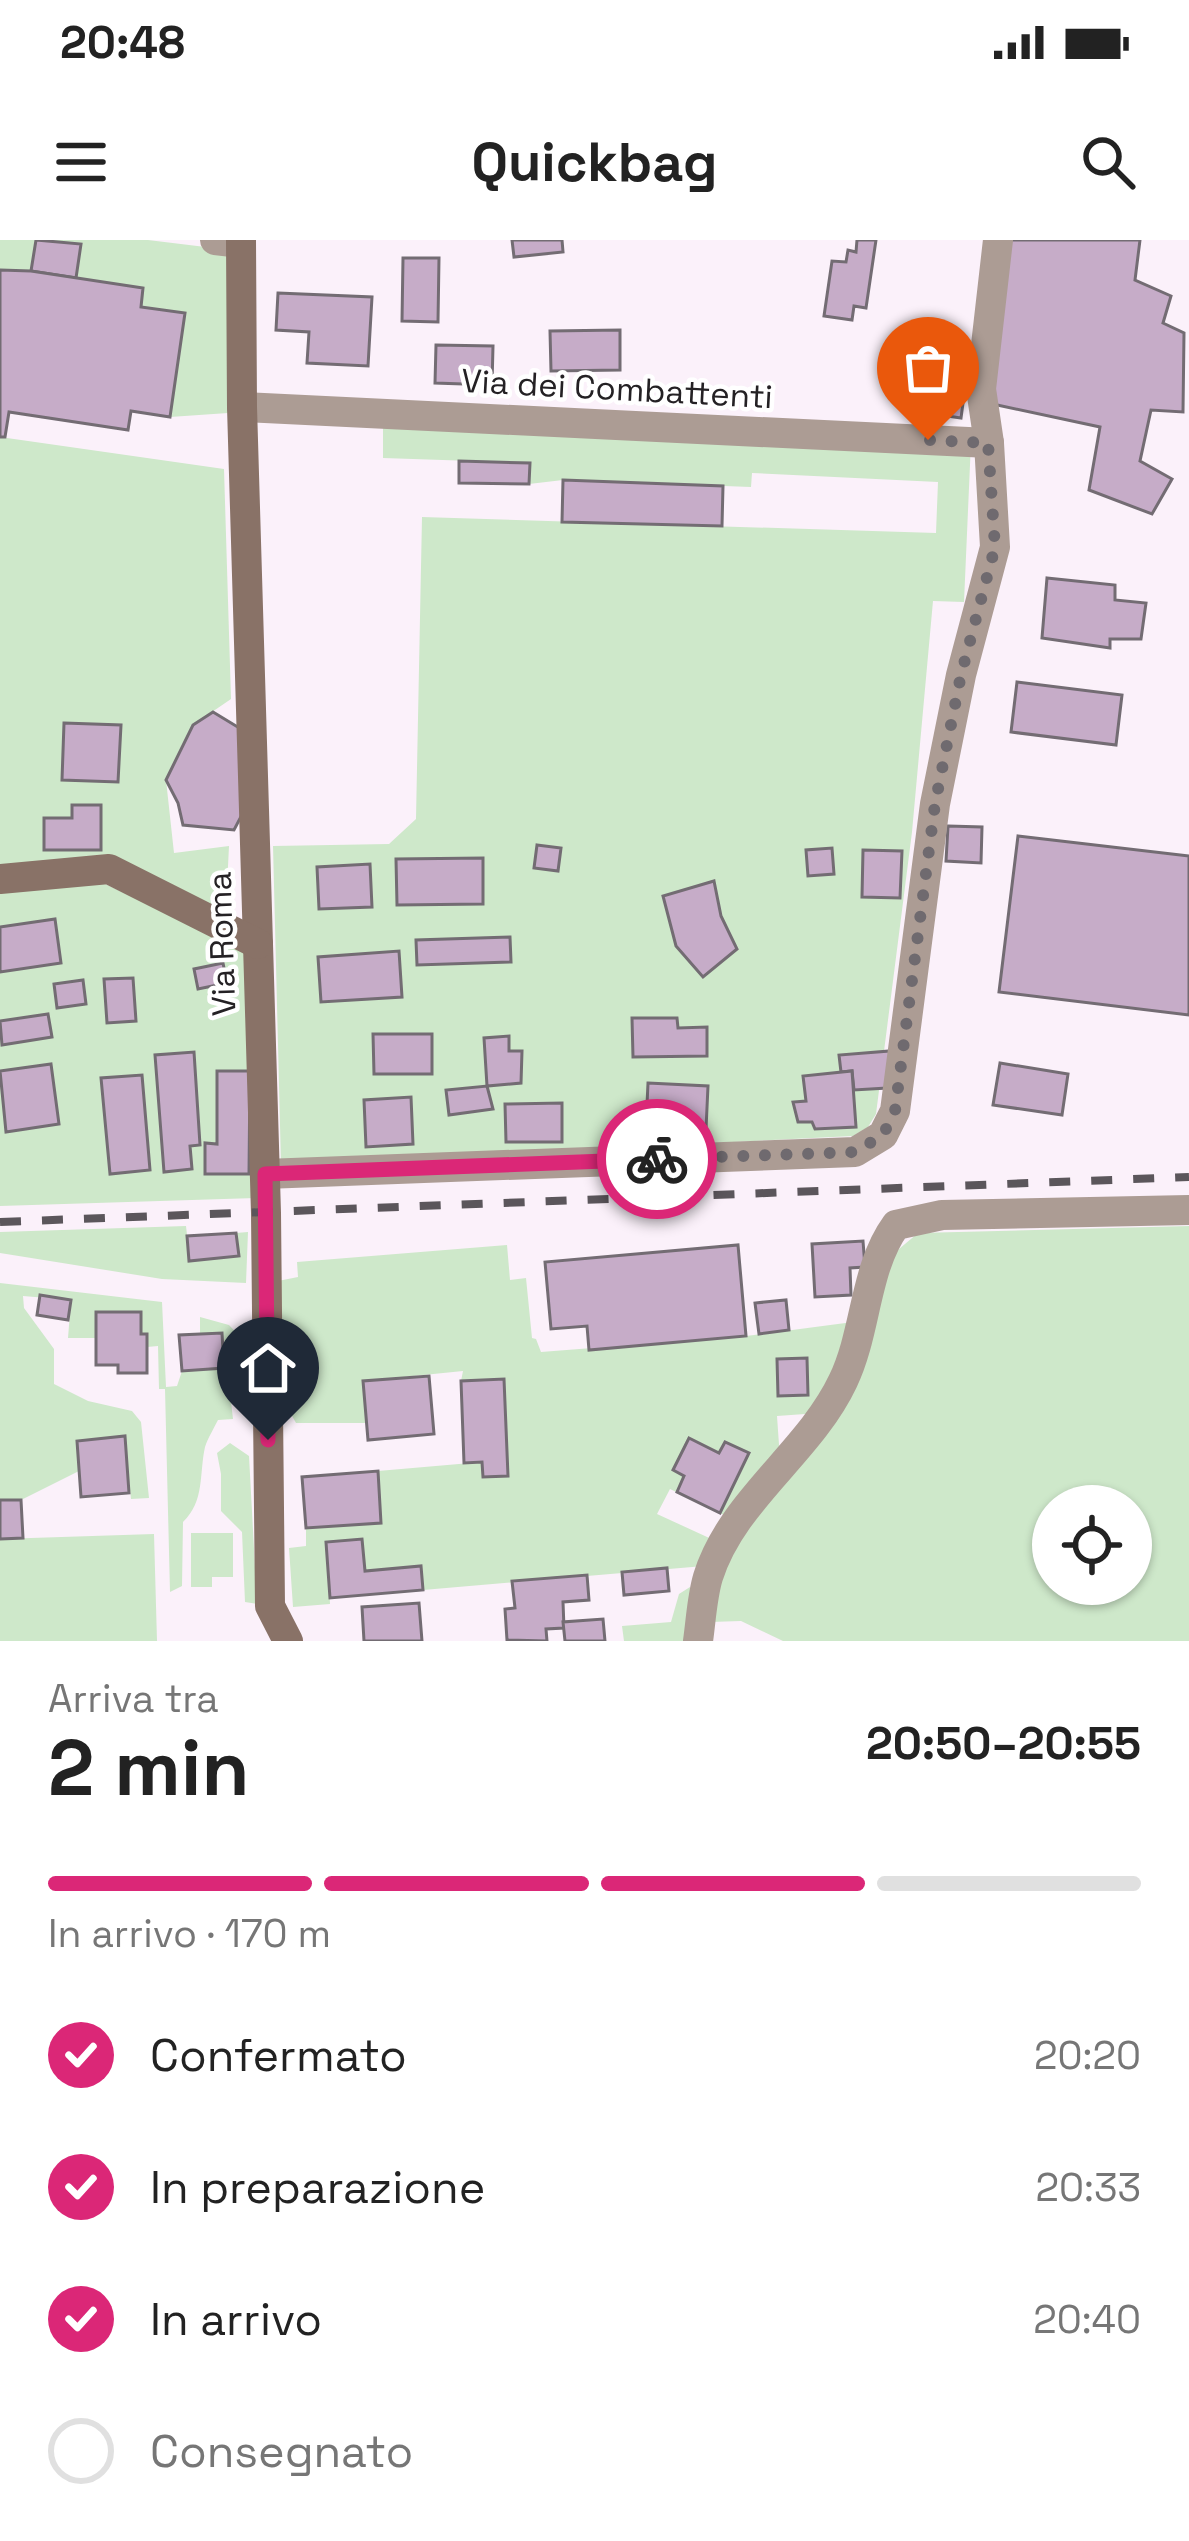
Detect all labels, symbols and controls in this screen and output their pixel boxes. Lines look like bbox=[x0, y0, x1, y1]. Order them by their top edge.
text: 20:48 bbox=[60, 14, 185, 71]
text: Quickbag bbox=[472, 128, 717, 197]
icon: menu bbox=[48, 129, 114, 195]
icon: search bbox=[1075, 129, 1141, 195]
pin bbox=[877, 317, 979, 440]
icon: bag bbox=[895, 335, 961, 401]
street label: Via dei Combattenti bbox=[460, 360, 774, 418]
street label: Via Roma bbox=[198, 871, 246, 1017]
courier bbox=[597, 1099, 717, 1219]
icon: bike bbox=[624, 1126, 690, 1192]
pin bbox=[217, 1317, 319, 1440]
icon: home bbox=[235, 1335, 301, 1401]
map controls bbox=[1032, 1485, 1152, 1605]
button: locate bbox=[1032, 1485, 1152, 1605]
text: Arriva tra bbox=[48, 1674, 219, 1723]
text: 20:50–20:55 bbox=[866, 1715, 1141, 1772]
text: 2 min bbox=[48, 1718, 250, 1818]
text: In arrivo · 170 m bbox=[48, 1909, 331, 1958]
icon: check bbox=[48, 2022, 114, 2088]
text: Confermato bbox=[150, 2027, 407, 2084]
text: 20:20 bbox=[1034, 2031, 1141, 2080]
icon: check bbox=[48, 2154, 114, 2220]
text: In preparazione bbox=[150, 2159, 485, 2216]
text: 20:33 bbox=[1036, 2163, 1141, 2212]
icon: check bbox=[48, 2286, 114, 2352]
text: In arrivo bbox=[150, 2291, 322, 2348]
text: 20:40 bbox=[1033, 2295, 1141, 2344]
text: Consegnato bbox=[150, 2423, 413, 2480]

